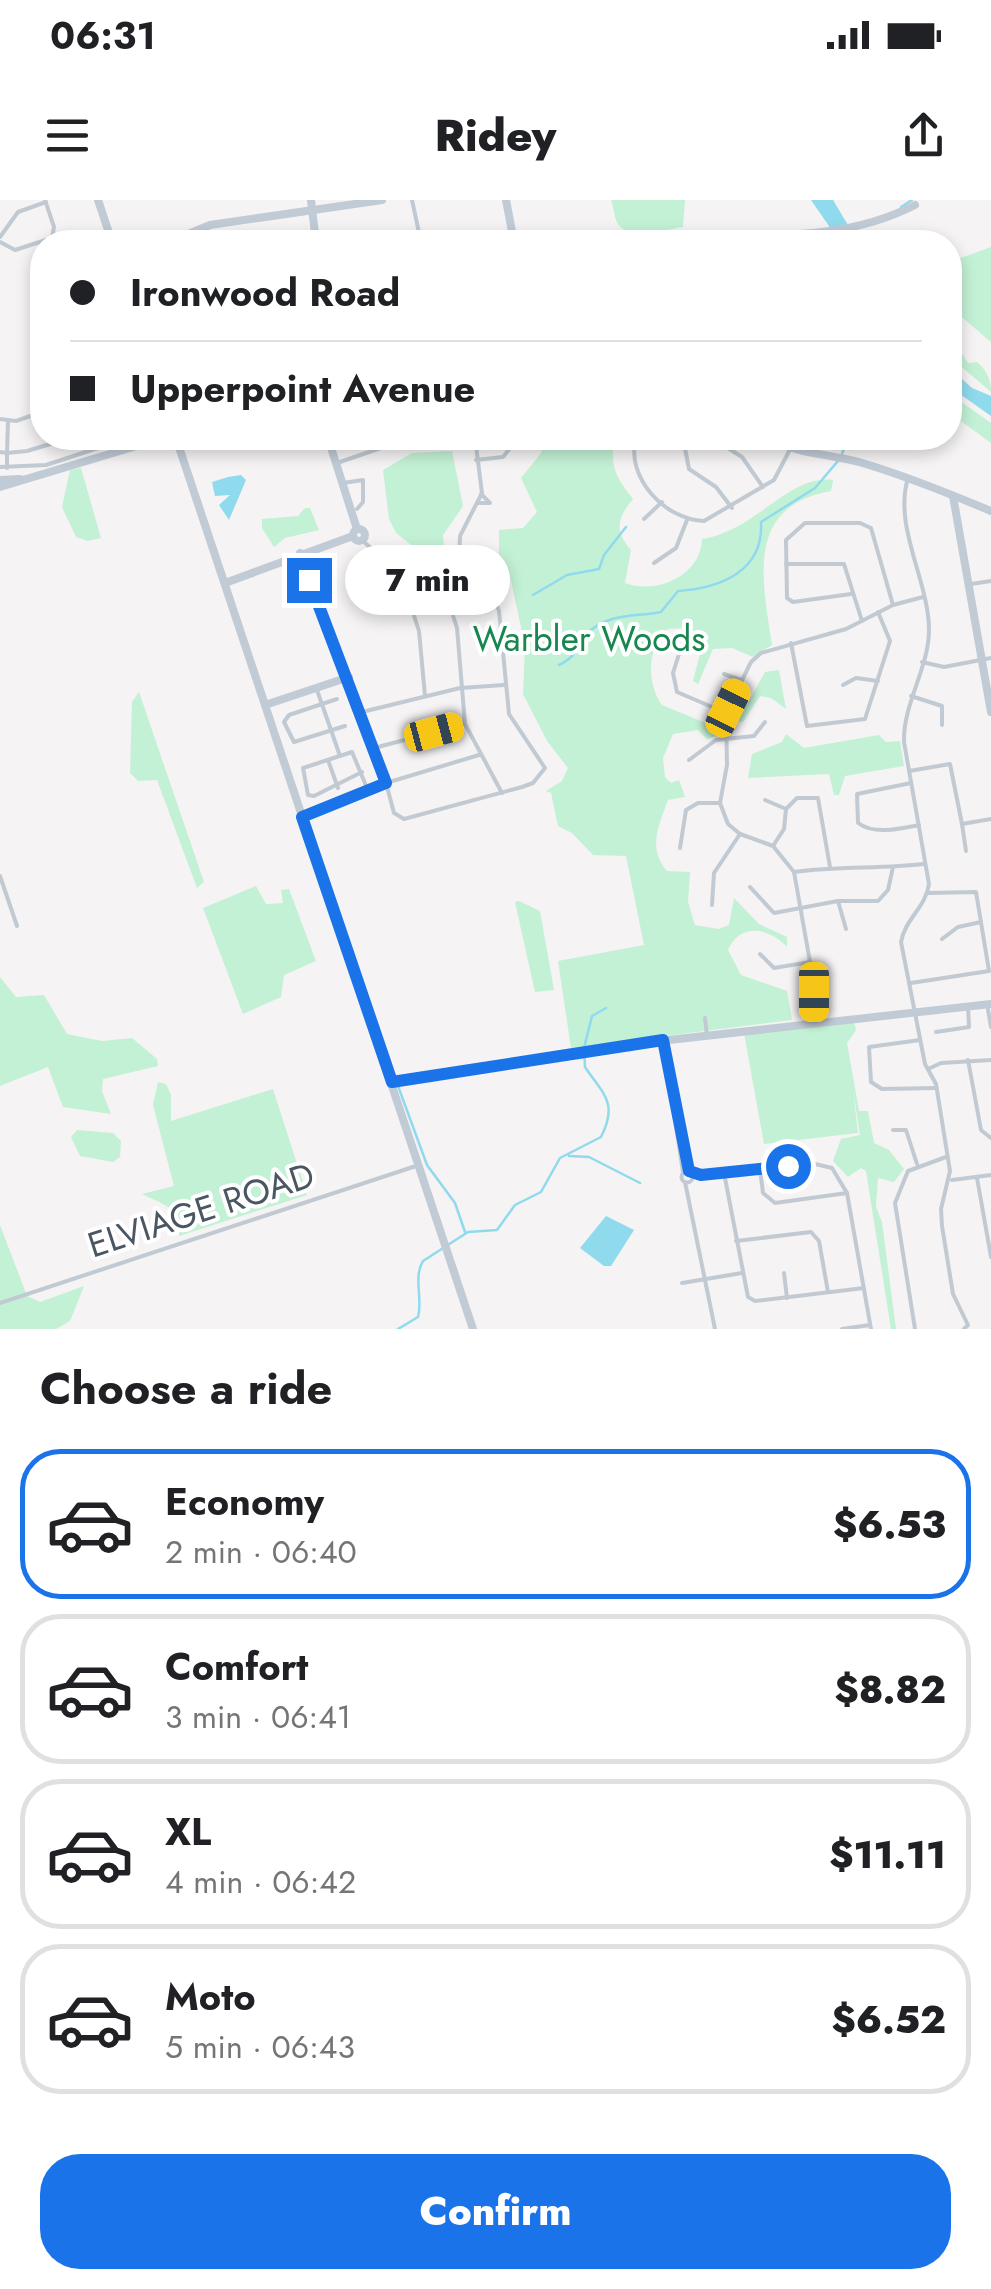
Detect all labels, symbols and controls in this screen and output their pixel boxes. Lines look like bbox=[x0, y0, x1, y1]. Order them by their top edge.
text: 06:31 bbox=[50, 8, 156, 63]
text: Ridey bbox=[435, 103, 556, 168]
icon: menu bbox=[40, 108, 95, 163]
icon: share bbox=[896, 108, 951, 163]
text: Ironwood Road bbox=[130, 265, 400, 320]
text: Upperpoint Avenue bbox=[130, 361, 475, 416]
callout: 7 min bbox=[344, 545, 509, 615]
text: 7 min bbox=[385, 557, 470, 603]
route end bbox=[287, 558, 332, 603]
park label: Warbler Woods bbox=[473, 614, 705, 664]
car bbox=[701, 674, 755, 742]
car bbox=[401, 710, 467, 754]
car bbox=[799, 962, 829, 1022]
route start bbox=[766, 1144, 811, 1189]
street label: ELVIAGE ROAD bbox=[81, 1150, 321, 1270]
text: Choose a ride bbox=[40, 1356, 332, 1421]
text: Economy bbox=[165, 1474, 324, 1529]
icon: car bbox=[45, 1479, 135, 1569]
text: $6.53 bbox=[833, 1497, 946, 1552]
text: 2 min · 06:40 bbox=[165, 1529, 357, 1575]
text: Comfort bbox=[165, 1639, 308, 1694]
icon: car bbox=[45, 1644, 135, 1734]
text: $8.82 bbox=[835, 1662, 946, 1717]
text: 3 min · 06:41 bbox=[165, 1694, 351, 1740]
text: XL bbox=[165, 1804, 211, 1859]
icon: car bbox=[45, 1809, 135, 1899]
text: $11.11 bbox=[829, 1827, 946, 1882]
text: 4 min · 06:42 bbox=[165, 1859, 356, 1905]
text: Moto bbox=[165, 1969, 256, 2024]
icon: car bbox=[45, 1974, 135, 2064]
text: $6.52 bbox=[832, 1992, 946, 2047]
text: 5 min · 06:43 bbox=[165, 2024, 355, 2070]
button: Confirm bbox=[40, 2154, 951, 2269]

